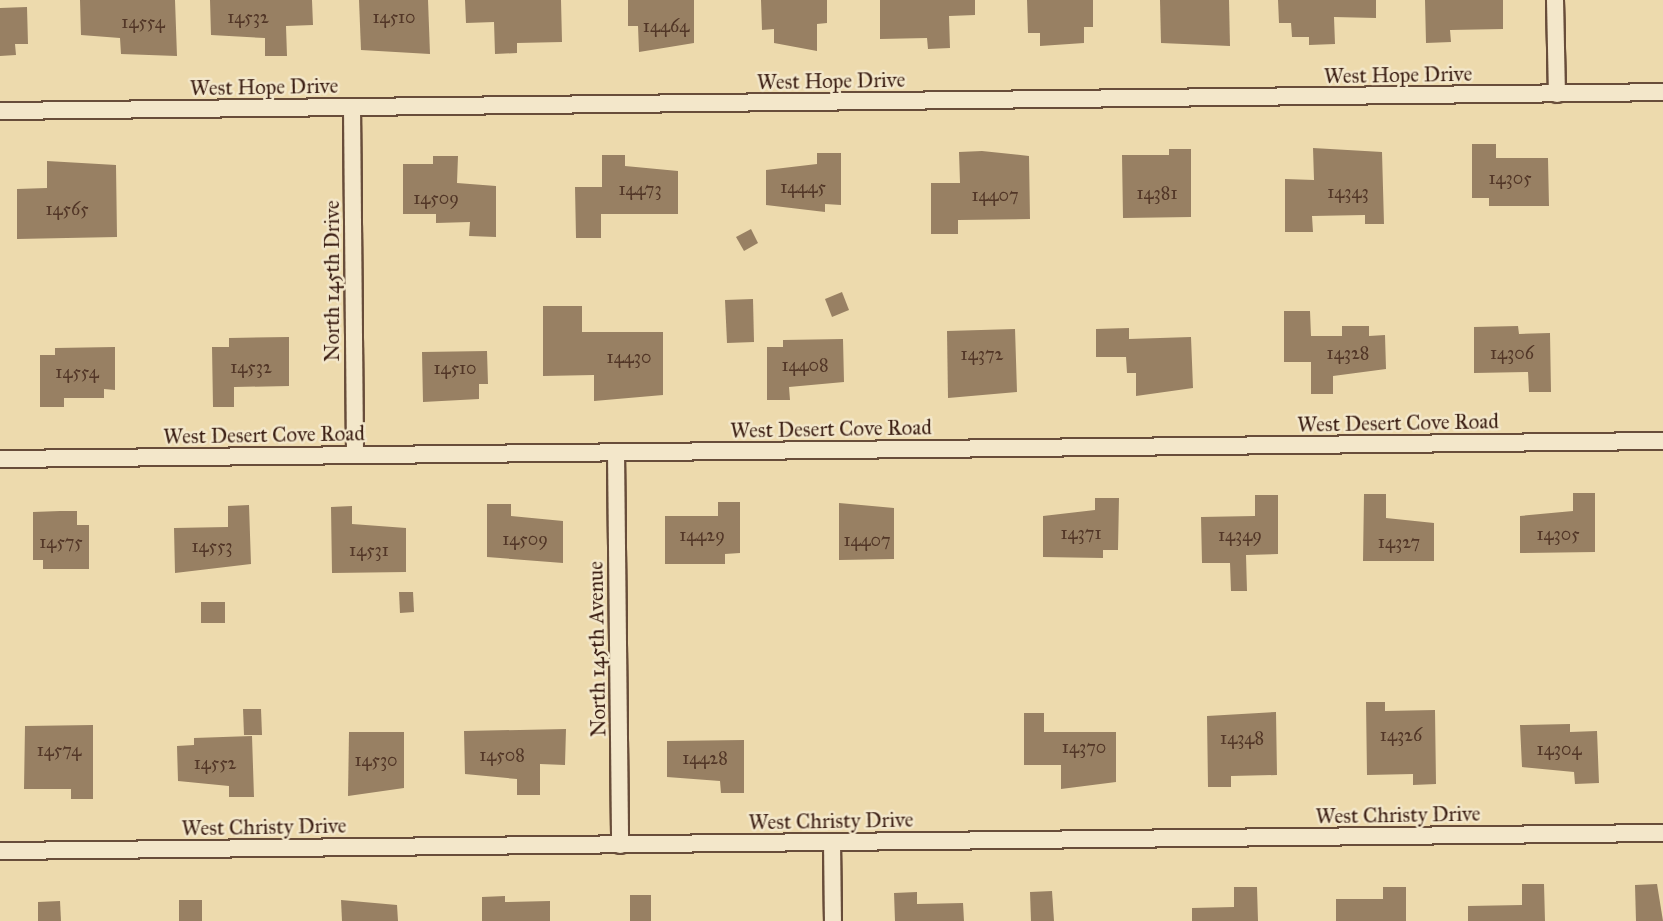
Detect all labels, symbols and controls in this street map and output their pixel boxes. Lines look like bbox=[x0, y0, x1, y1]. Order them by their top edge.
house number: 14532 bbox=[227, 6, 269, 28]
house number: 14510 bbox=[372, 6, 416, 28]
house number: 14554 bbox=[121, 11, 165, 33]
house number: 14464 bbox=[643, 15, 689, 37]
street label: West Hope Drive bbox=[1324, 61, 1472, 89]
street label: West Hope Drive bbox=[757, 67, 905, 95]
street label: West Hope Drive bbox=[190, 73, 338, 101]
house number: 14305 bbox=[1488, 167, 1532, 189]
house number: 14445 bbox=[780, 176, 826, 198]
house number: 14473 bbox=[618, 178, 662, 200]
house number: 14343 bbox=[1327, 181, 1369, 203]
house number: 14381 bbox=[1136, 182, 1178, 204]
house number: 14407 bbox=[971, 184, 1019, 206]
house number: 14509 bbox=[413, 187, 459, 209]
house number: 14565 bbox=[45, 198, 89, 220]
street label: North 145th Drive bbox=[319, 200, 345, 362]
house number: 14328 bbox=[1327, 342, 1369, 364]
house number: 14306 bbox=[1490, 342, 1534, 364]
house number: 14372 bbox=[961, 343, 1003, 365]
house number: 14430 bbox=[607, 346, 651, 368]
house number: 14408 bbox=[781, 354, 829, 376]
house number: 14532 bbox=[230, 356, 272, 378]
house number: 14510 bbox=[433, 357, 477, 379]
house number: 14554 bbox=[55, 361, 99, 383]
street label: West Desert Cove Road bbox=[1297, 409, 1499, 437]
street label: West Desert Cove Road bbox=[730, 415, 932, 443]
street label: West Desert Cove Road bbox=[163, 421, 365, 449]
house number: 14371 bbox=[1060, 522, 1102, 544]
house number: 14305 bbox=[1536, 523, 1580, 545]
house number: 14429 bbox=[679, 524, 725, 546]
house number: 14349 bbox=[1218, 524, 1262, 546]
house number: 14509 bbox=[502, 528, 548, 550]
house number: 14407 bbox=[843, 529, 891, 551]
house number: 14575 bbox=[39, 531, 83, 553]
house number: 14327 bbox=[1378, 531, 1420, 553]
house number: 14553 bbox=[191, 535, 233, 557]
house number: 14531 bbox=[349, 539, 389, 561]
street label: North 145th Avenue bbox=[583, 561, 611, 737]
house number: 14326 bbox=[1380, 724, 1422, 746]
house number: 14348 bbox=[1220, 727, 1264, 749]
house number: 14370 bbox=[1062, 736, 1106, 758]
house number: 14304 bbox=[1537, 738, 1581, 760]
house number: 14574 bbox=[37, 739, 81, 761]
house number: 14508 bbox=[479, 744, 525, 766]
house number: 14428 bbox=[682, 747, 728, 769]
house number: 14530 bbox=[354, 749, 398, 771]
house number: 14552 bbox=[194, 752, 236, 774]
street label: West Christy Drive bbox=[1315, 801, 1481, 829]
street label: West Christy Drive bbox=[748, 807, 914, 835]
street label: West Christy Drive bbox=[181, 813, 347, 841]

